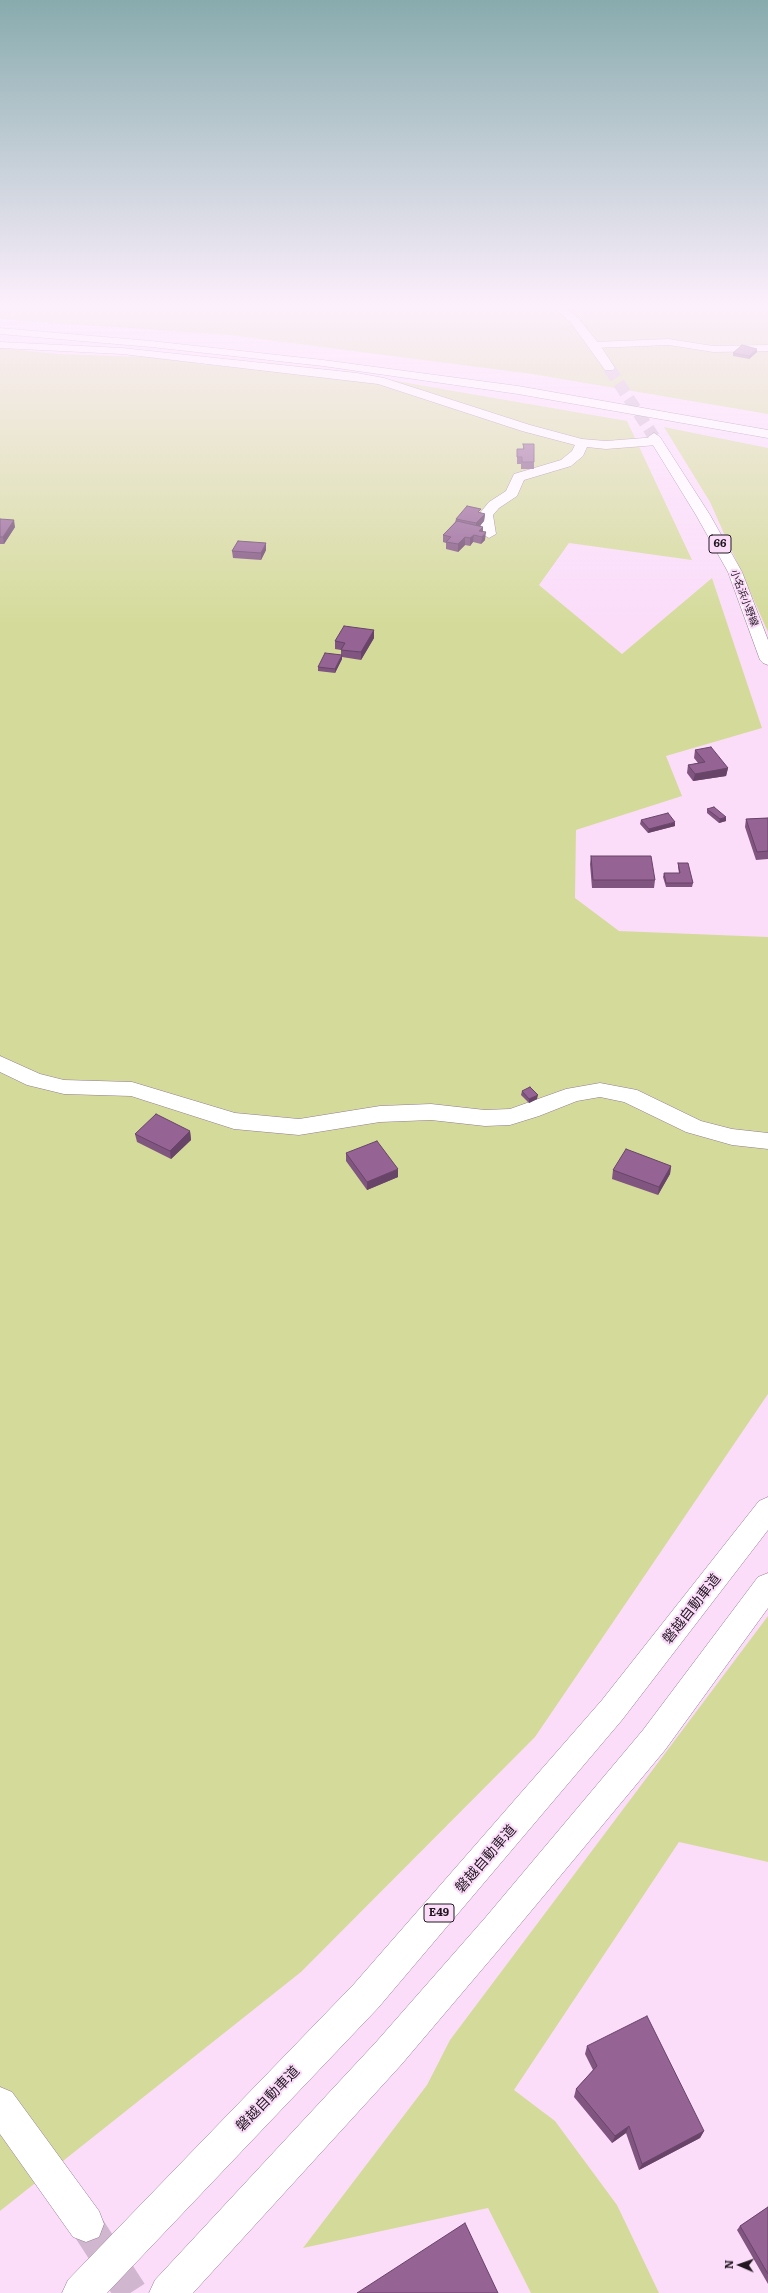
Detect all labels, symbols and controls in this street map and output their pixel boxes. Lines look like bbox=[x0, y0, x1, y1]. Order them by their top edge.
road number: 66 bbox=[709, 535, 731, 553]
street label: 小名浜小野線 bbox=[728, 568, 760, 628]
street label: 磐越自動車道 bbox=[660, 1571, 724, 1647]
street label: 磐越自動車道 bbox=[452, 1822, 520, 1896]
road number: E49 bbox=[424, 1904, 454, 1922]
street label: 磐越自動車道 bbox=[233, 2063, 303, 2135]
north arrow bbox=[720, 2245, 760, 2285]
text: N bbox=[720, 2260, 736, 2269]

